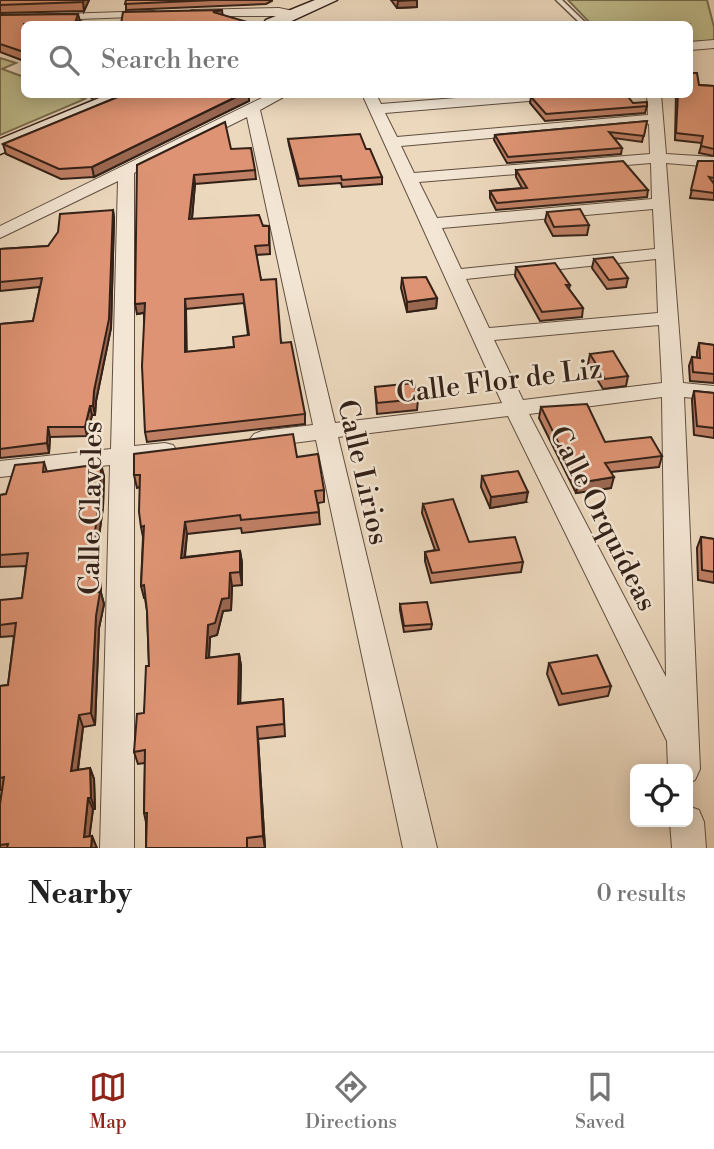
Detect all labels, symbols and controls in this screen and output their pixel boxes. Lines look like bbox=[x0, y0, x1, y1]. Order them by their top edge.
search box bbox=[21, 21, 693, 98]
icon: search bbox=[45, 41, 83, 79]
text: Search here bbox=[101, 44, 240, 76]
street label: Calle Flor de Liz bbox=[394, 351, 604, 411]
street label: Calle Lirios bbox=[329, 397, 396, 548]
street label: Calle Orquídeas bbox=[541, 420, 664, 617]
street label: Calle Claveles bbox=[72, 421, 111, 595]
map controls bbox=[630, 764, 693, 827]
button: locate bbox=[630, 764, 693, 827]
text: Nearby bbox=[28, 875, 132, 913]
text: 0 results bbox=[596, 880, 686, 908]
tab: Map bbox=[89, 1068, 127, 1134]
tab: Directions bbox=[305, 1068, 397, 1134]
tab: Saved bbox=[575, 1068, 625, 1134]

